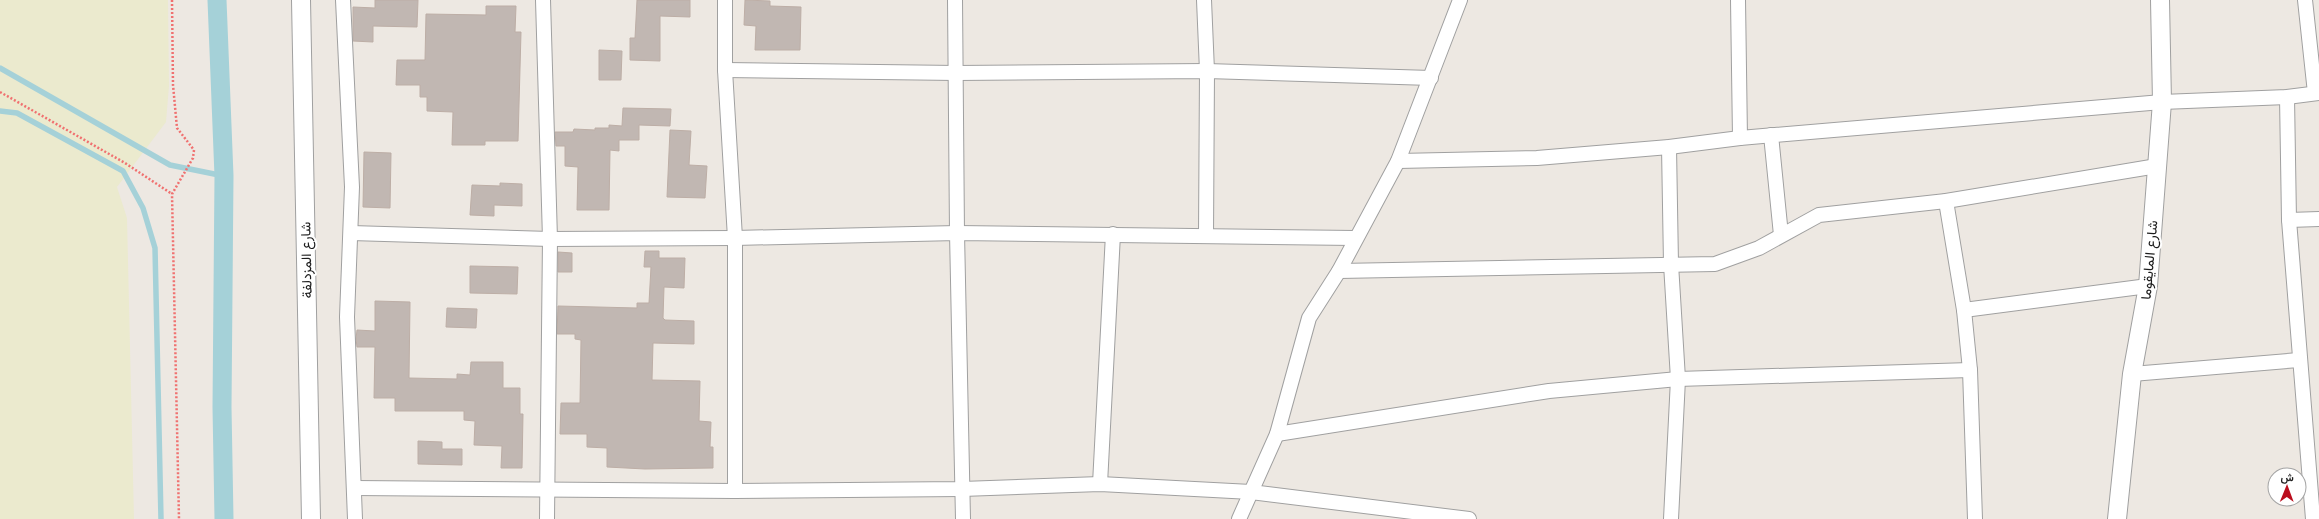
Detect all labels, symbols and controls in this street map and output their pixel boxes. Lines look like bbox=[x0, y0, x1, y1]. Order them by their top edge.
street label: شارع المايقوما bbox=[2137, 220, 2163, 301]
street label: شارع المزدلفة bbox=[296, 222, 318, 298]
north arrow bbox=[2267, 467, 2307, 507]
text: ش bbox=[2280, 470, 2294, 484]

